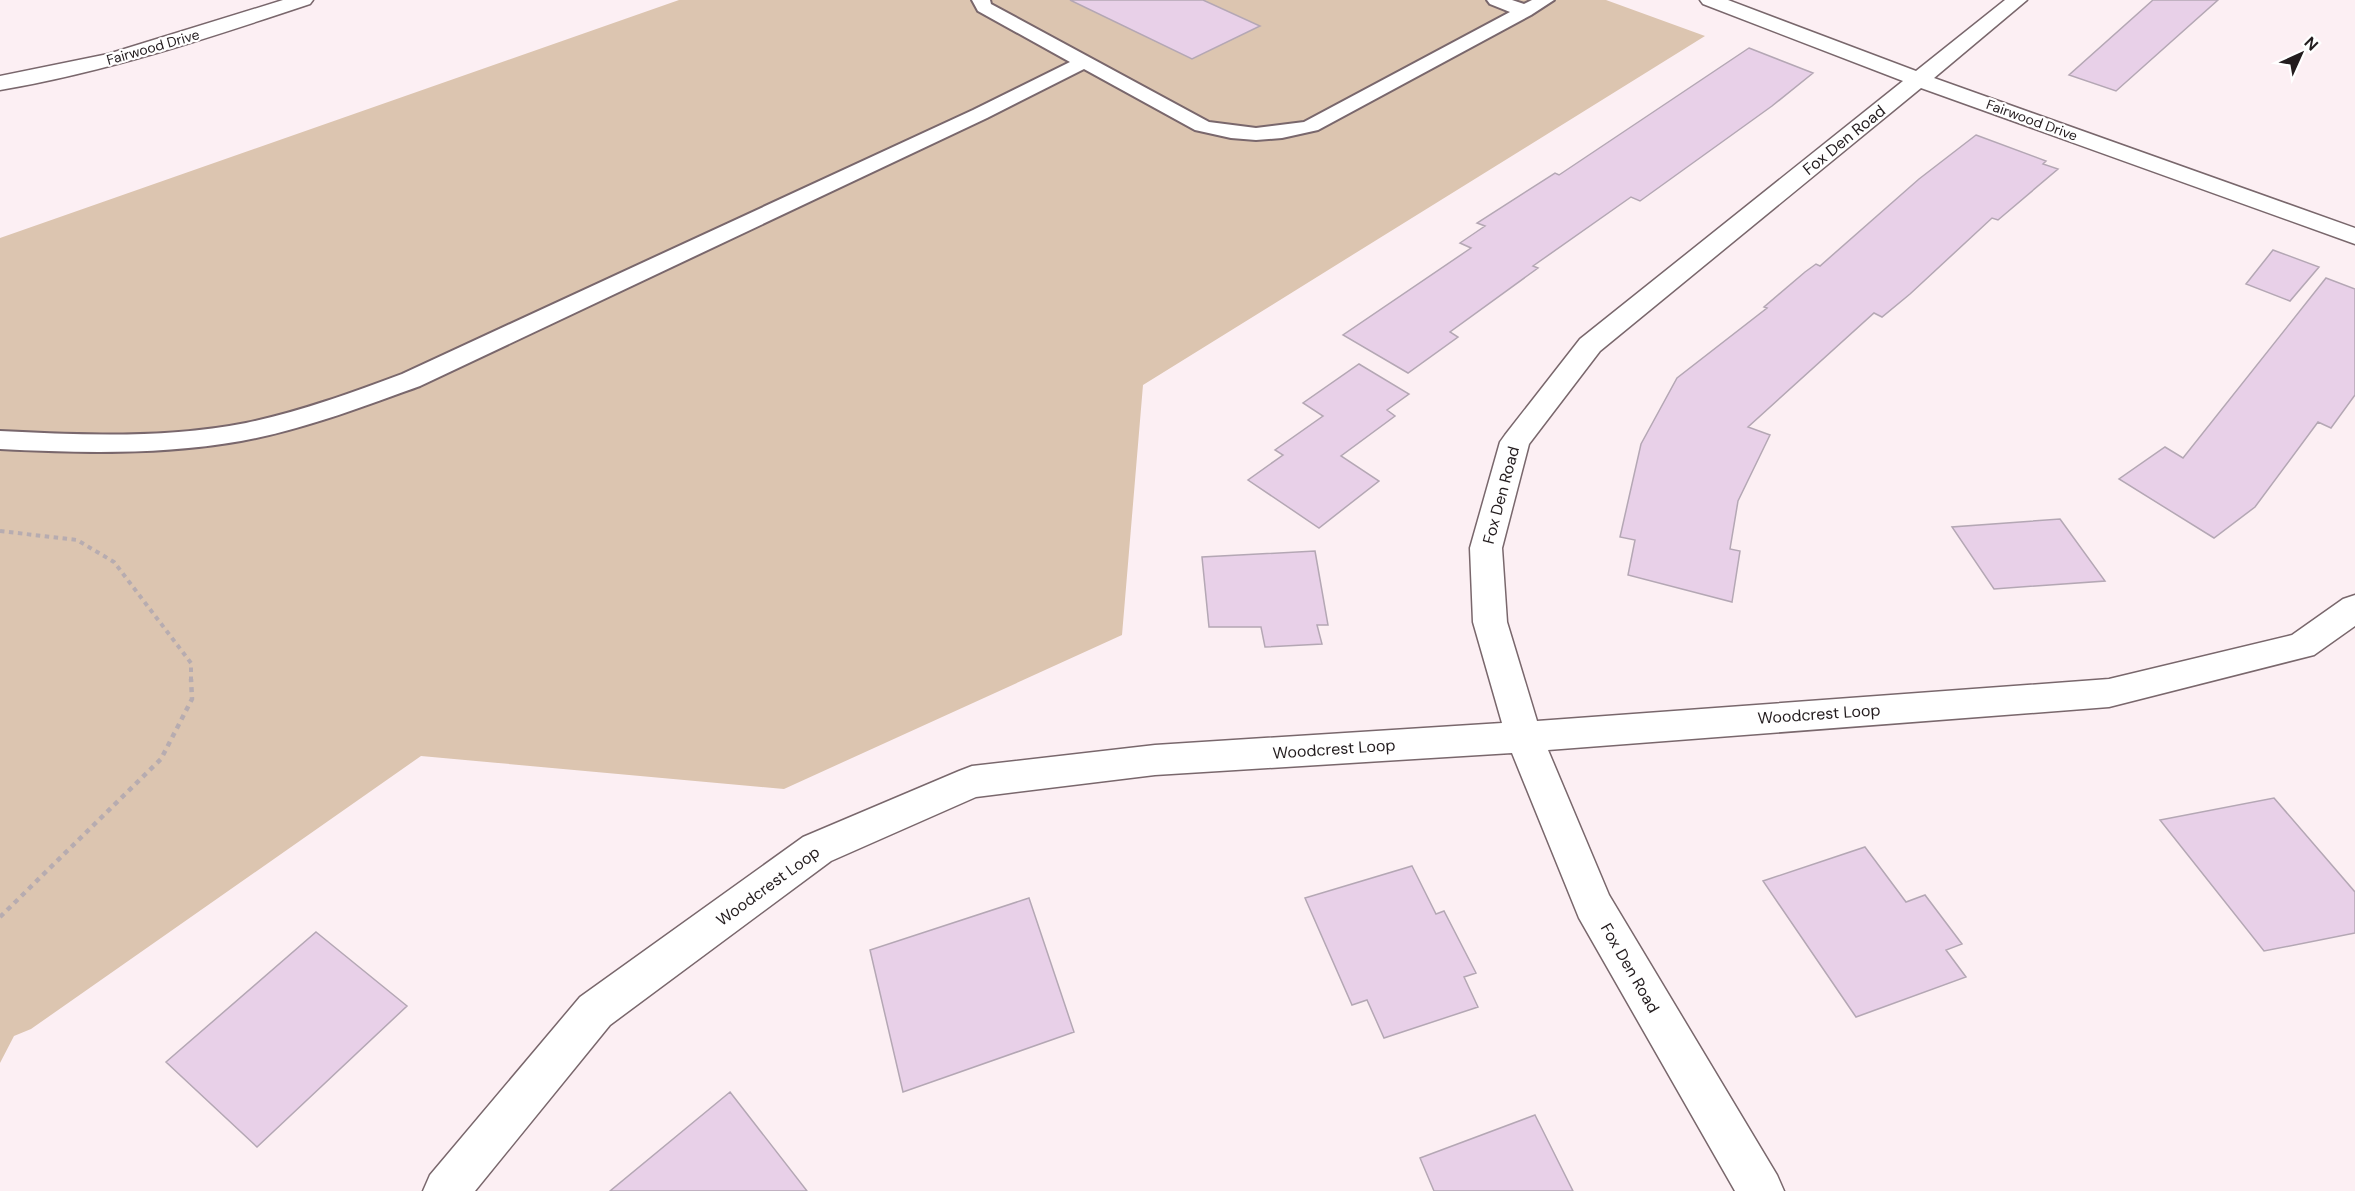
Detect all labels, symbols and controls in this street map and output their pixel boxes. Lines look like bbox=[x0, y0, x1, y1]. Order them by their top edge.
north arrow bbox=[2271, 24, 2331, 84]
street label: Fairwood Drive bbox=[104, 25, 202, 69]
text: N bbox=[2300, 32, 2323, 55]
street label: Fairwood Drive bbox=[1984, 95, 2080, 145]
street label: Fox Den Road bbox=[1798, 100, 1890, 180]
street label: Fox Den Road bbox=[1478, 444, 1524, 546]
street label: Woodcrest Loop bbox=[1757, 699, 1881, 729]
street label: Woodcrest Loop bbox=[1272, 734, 1396, 764]
street label: Woodcrest Loop bbox=[712, 841, 824, 931]
street label: Fox Den Road bbox=[1596, 919, 1664, 1017]

